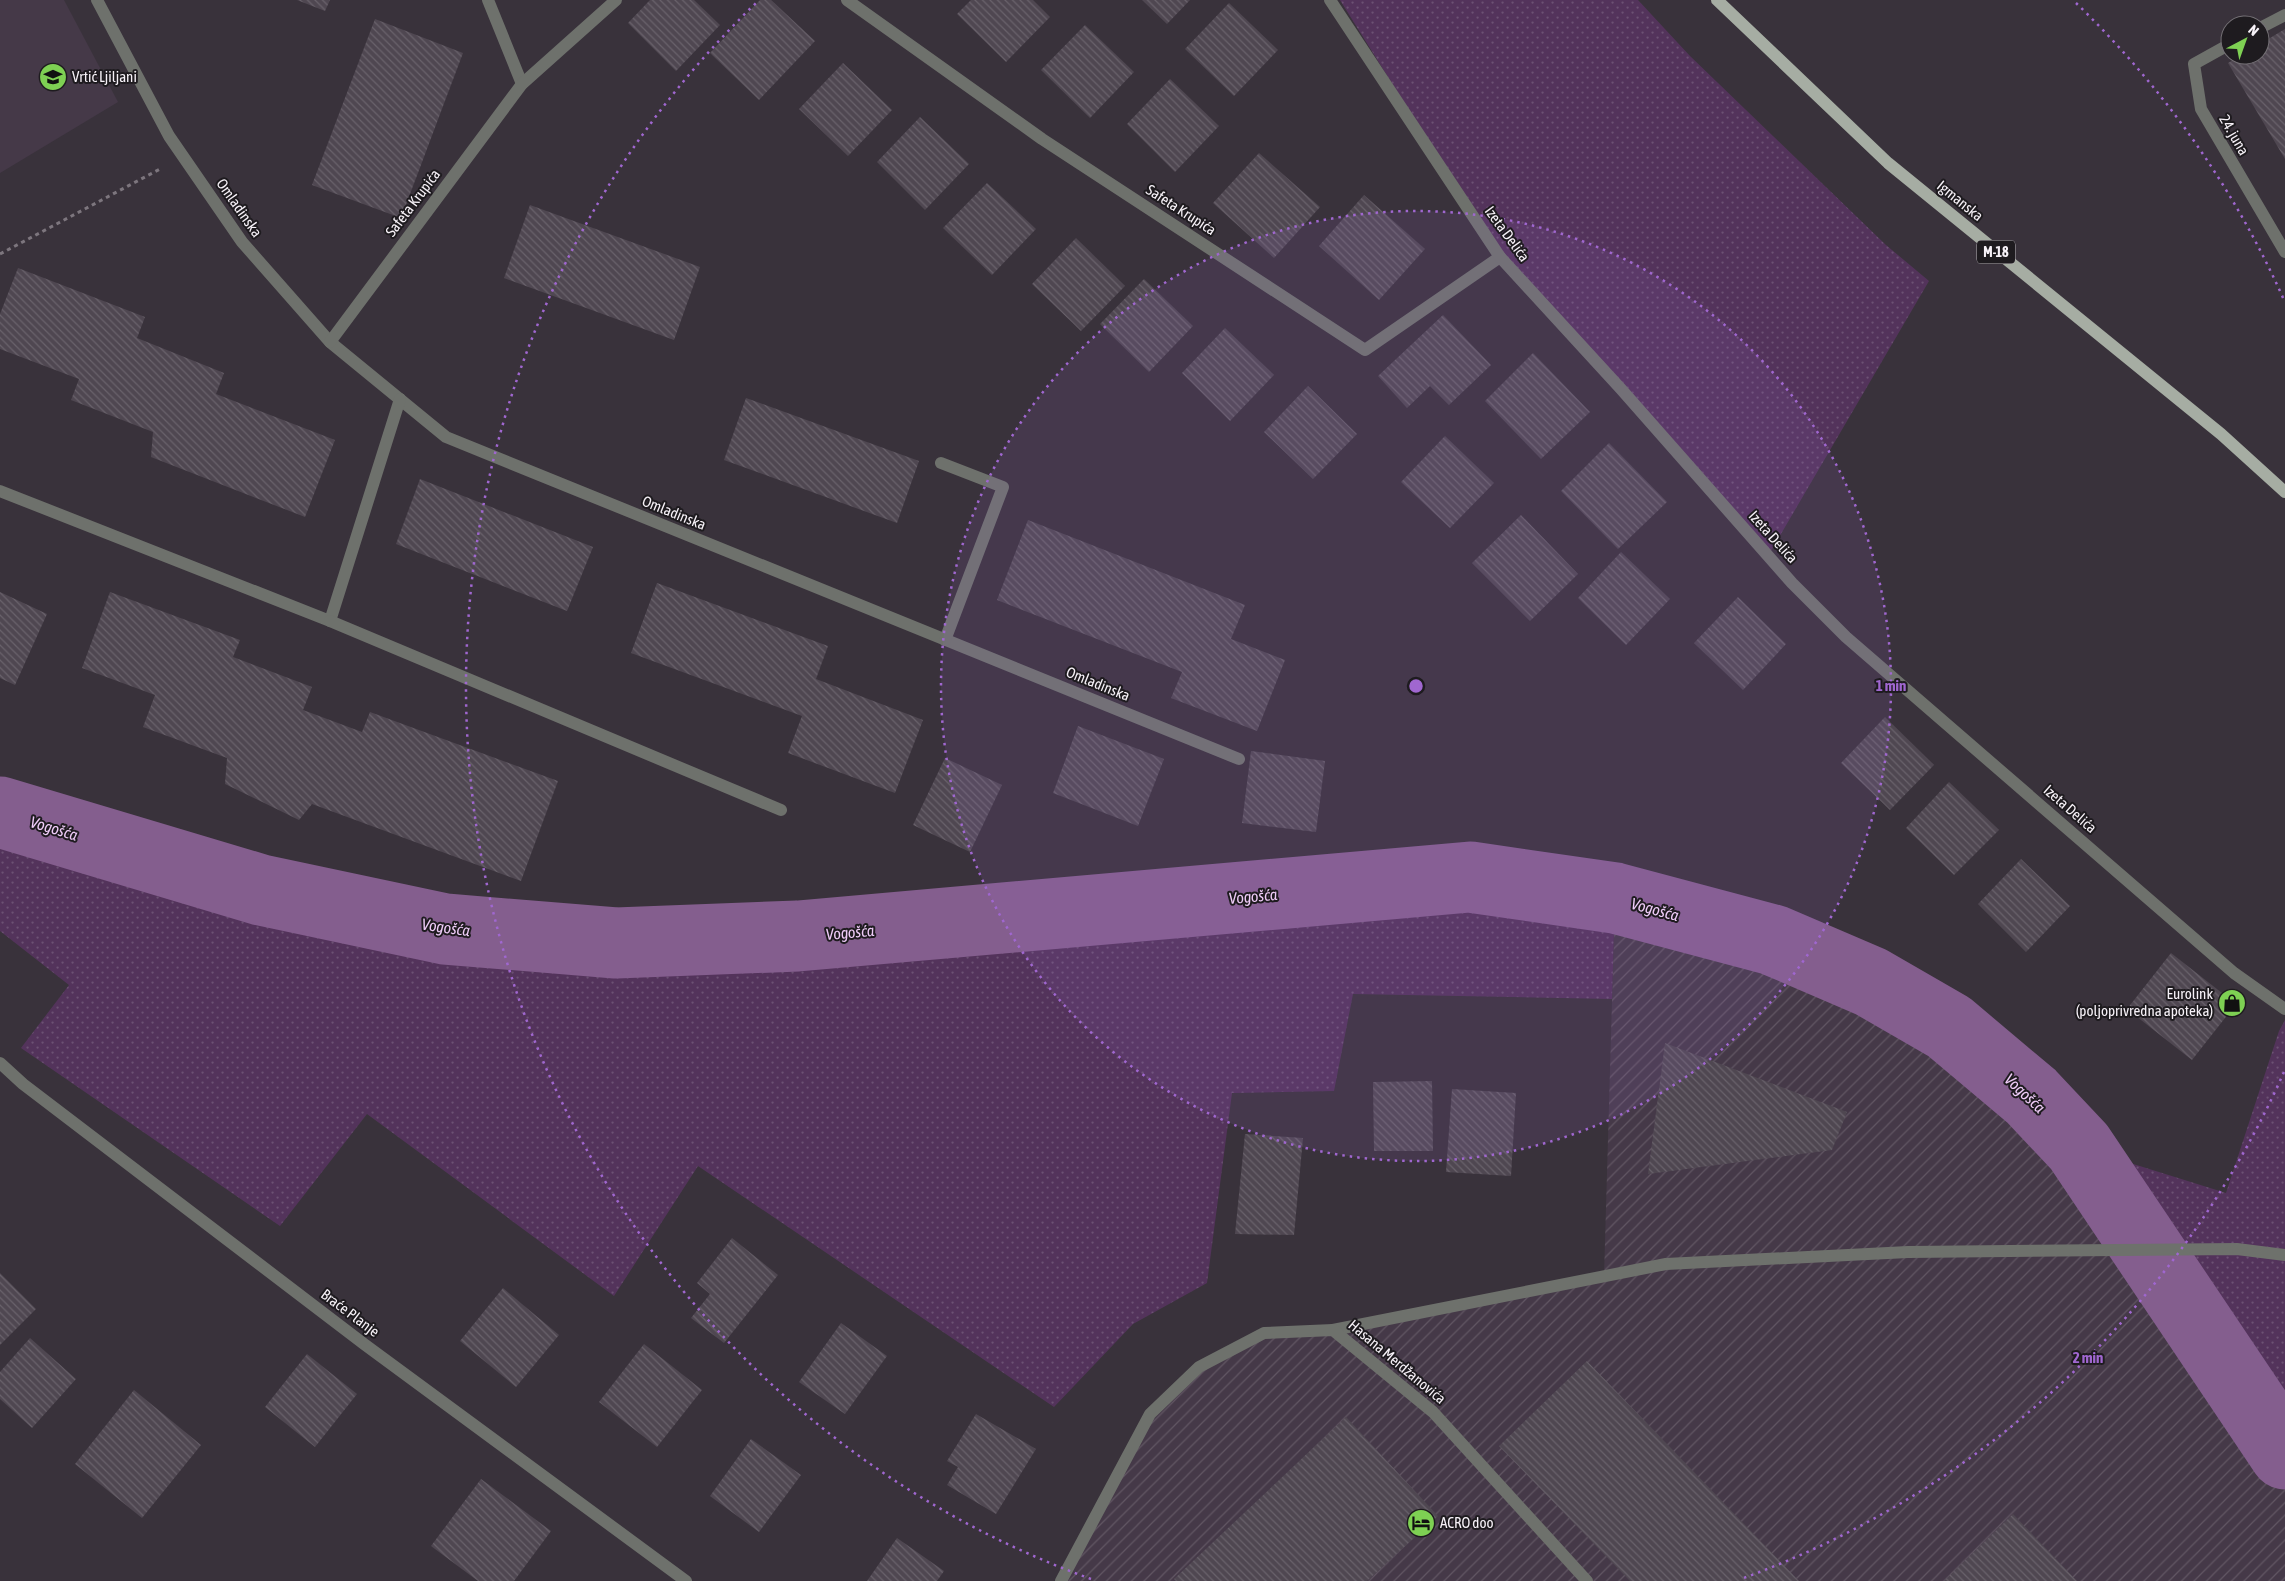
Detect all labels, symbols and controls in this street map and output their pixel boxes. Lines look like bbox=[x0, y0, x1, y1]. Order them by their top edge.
north arrow bbox=[2220, 15, 2270, 65]
text: N bbox=[2245, 21, 2262, 39]
school or university icon: Vrtić Ljiljani bbox=[38, 62, 68, 92]
place label: Vrtić Ljiljani bbox=[72, 68, 137, 85]
street label: 24. juna bbox=[2216, 112, 2253, 158]
street label: Safeta Krupića bbox=[382, 166, 443, 240]
street label: Omladinska bbox=[213, 175, 266, 240]
street label: Igmanska bbox=[1934, 177, 1987, 224]
street label: Safeta Krupića bbox=[1143, 181, 1219, 238]
street label: Izeta Delića bbox=[1482, 203, 1533, 265]
road number: M-18 bbox=[1977, 240, 2015, 264]
street label: Omladinska bbox=[640, 492, 709, 533]
street label: Izeta Delića bbox=[1746, 507, 1801, 566]
street label: Omladinska bbox=[1064, 663, 1133, 704]
centre of rings bbox=[1407, 677, 1425, 695]
text: 1 min bbox=[1876, 677, 1906, 694]
street label: Izeta Delića bbox=[2040, 781, 2100, 836]
water label: Vogošća bbox=[28, 812, 80, 845]
water label: Vogošća bbox=[1228, 885, 1279, 908]
water label: Vogošća bbox=[1629, 894, 1681, 925]
water label: Vogošća bbox=[421, 915, 472, 940]
water label: Vogošća bbox=[825, 921, 876, 944]
place label: Eurolink (poljoprivredna apoteka) bbox=[2076, 985, 2213, 1019]
shop icon: Eurolink (poljoprivredna apoteka) bbox=[2217, 988, 2247, 1018]
water label: Vogošća bbox=[2000, 1070, 2049, 1117]
street label: Braće Planje bbox=[318, 1285, 383, 1340]
street label: Hasana Merdžanovića bbox=[1345, 1316, 1449, 1407]
text: 2 min bbox=[2073, 1349, 2103, 1366]
hotel icon: ACRO doo bbox=[1406, 1508, 1436, 1538]
place label: ACRO doo bbox=[1440, 1514, 1493, 1531]

